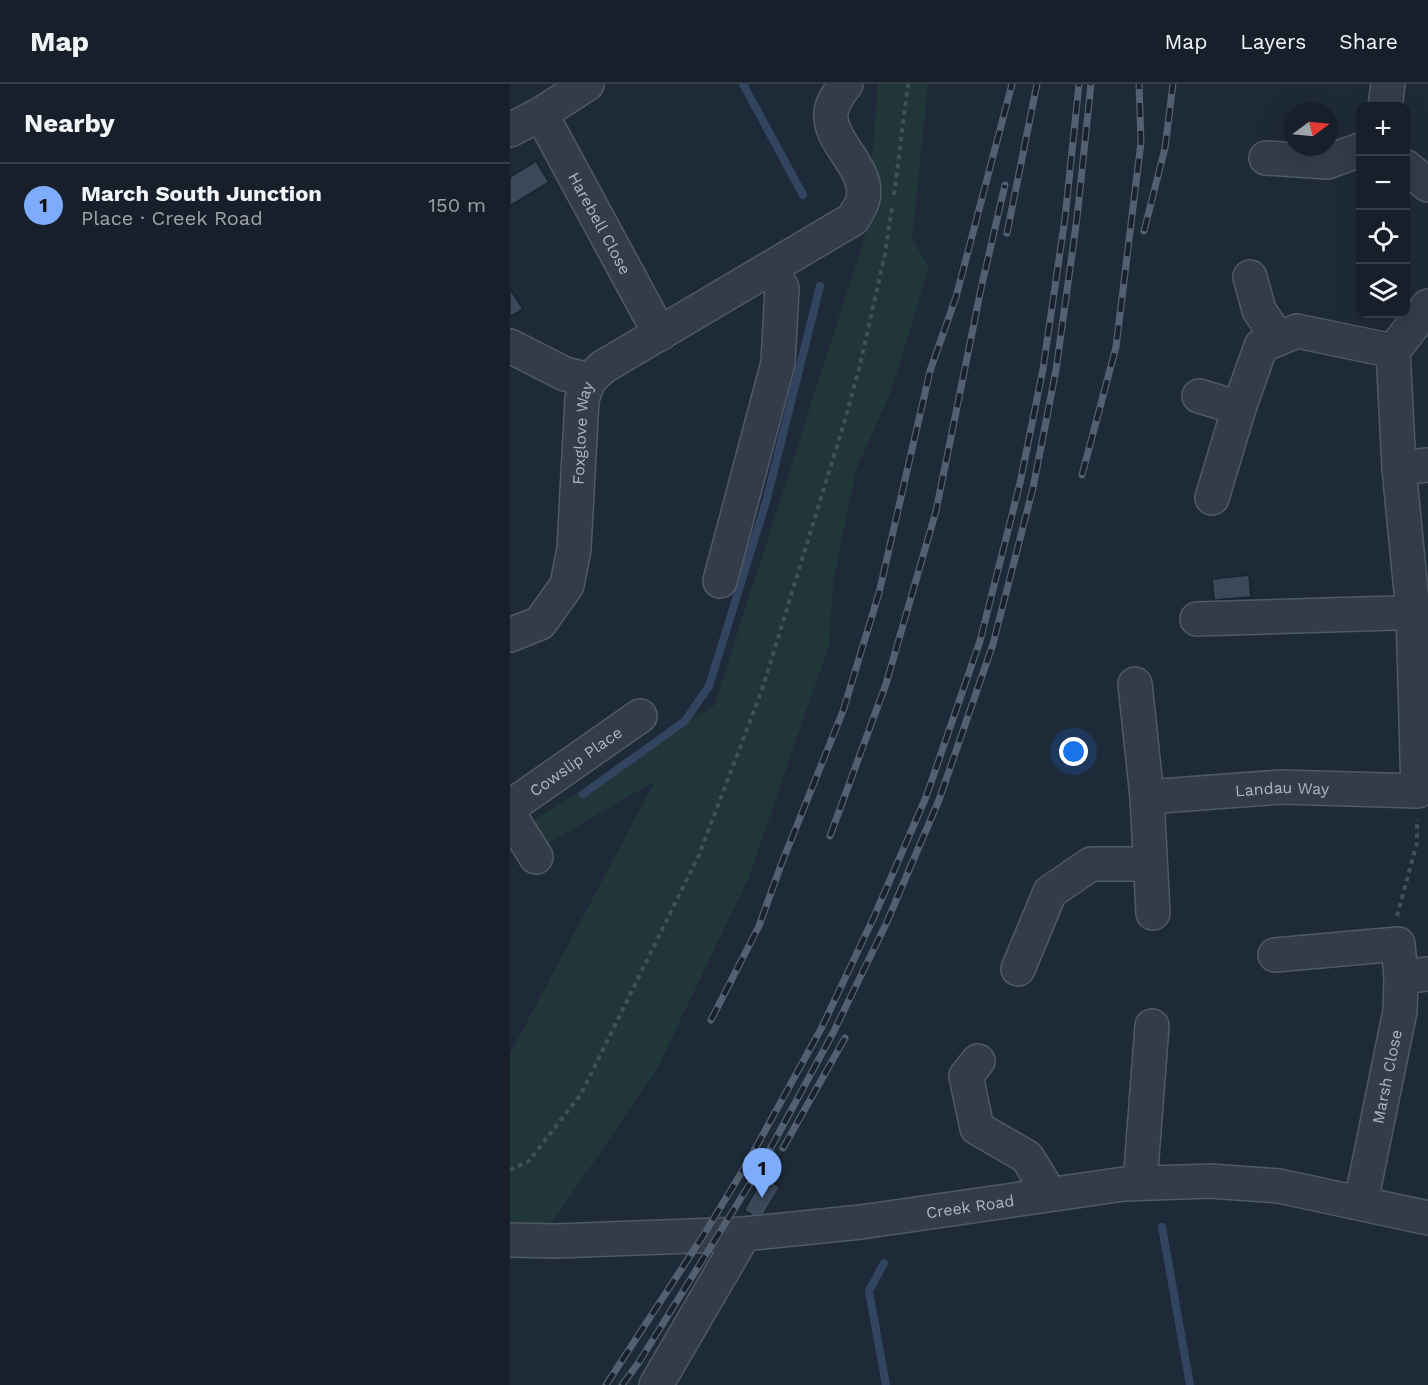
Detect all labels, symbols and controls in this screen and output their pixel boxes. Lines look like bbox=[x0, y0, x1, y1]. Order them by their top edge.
text: Map bbox=[30, 25, 89, 58]
text: Map bbox=[1164, 29, 1207, 54]
text: Layers bbox=[1240, 29, 1306, 54]
text: Share bbox=[1339, 29, 1398, 54]
north arrow bbox=[1284, 102, 1338, 156]
map controls bbox=[1356, 102, 1410, 318]
button: + bbox=[1356, 102, 1410, 156]
text: Nearby bbox=[24, 108, 115, 138]
button: − bbox=[1356, 156, 1410, 210]
street label: Harebell Close bbox=[565, 169, 635, 277]
text: March South Junction bbox=[81, 181, 322, 206]
text: 1 bbox=[39, 193, 48, 217]
text: 150 m bbox=[428, 193, 486, 217]
text: Place · Creek Road bbox=[81, 206, 263, 230]
button: locate bbox=[1356, 210, 1410, 264]
button: layers bbox=[1356, 264, 1410, 318]
street label: Foxglove Way bbox=[568, 378, 597, 485]
street label: Cowslip Place bbox=[526, 722, 625, 800]
your location bbox=[1059, 737, 1088, 766]
street label: Landau Way bbox=[1234, 777, 1330, 800]
street label: Marsh Close bbox=[1368, 1028, 1406, 1125]
pin: 1 bbox=[742, 1148, 782, 1198]
street label: Creek Road bbox=[925, 1190, 1016, 1222]

